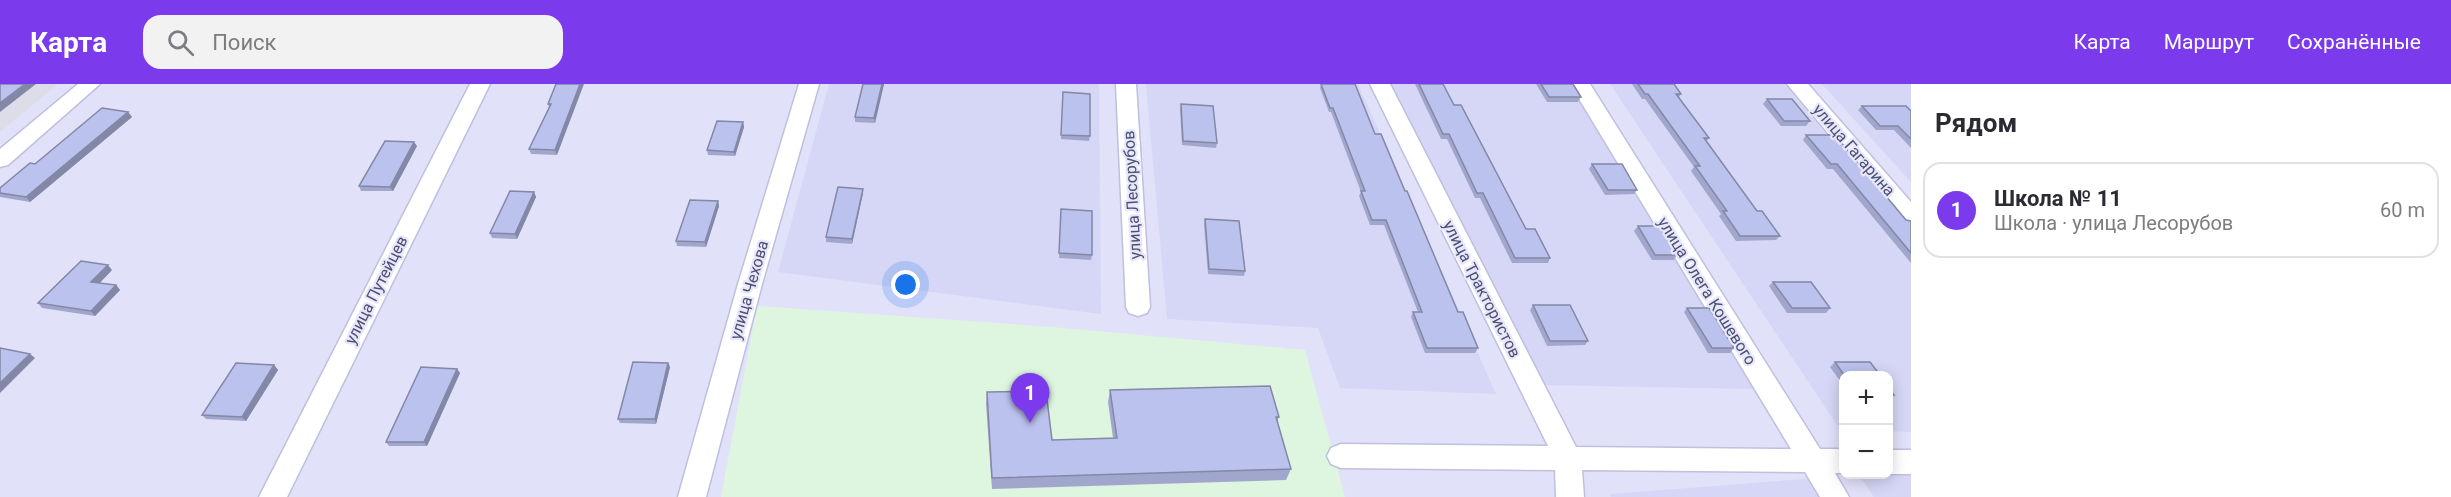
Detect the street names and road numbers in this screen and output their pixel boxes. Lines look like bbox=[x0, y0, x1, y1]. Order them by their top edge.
street label: улица Гагарина bbox=[1809, 100, 1899, 200]
street label: улица Лесорубов bbox=[1119, 130, 1145, 260]
street label: улица Олега Кошевого bbox=[1654, 214, 1760, 368]
street label: улица Трактористов bbox=[1439, 217, 1525, 361]
street label: улица Путейцев bbox=[341, 233, 411, 347]
street label: улица Чехова bbox=[726, 238, 772, 342]

